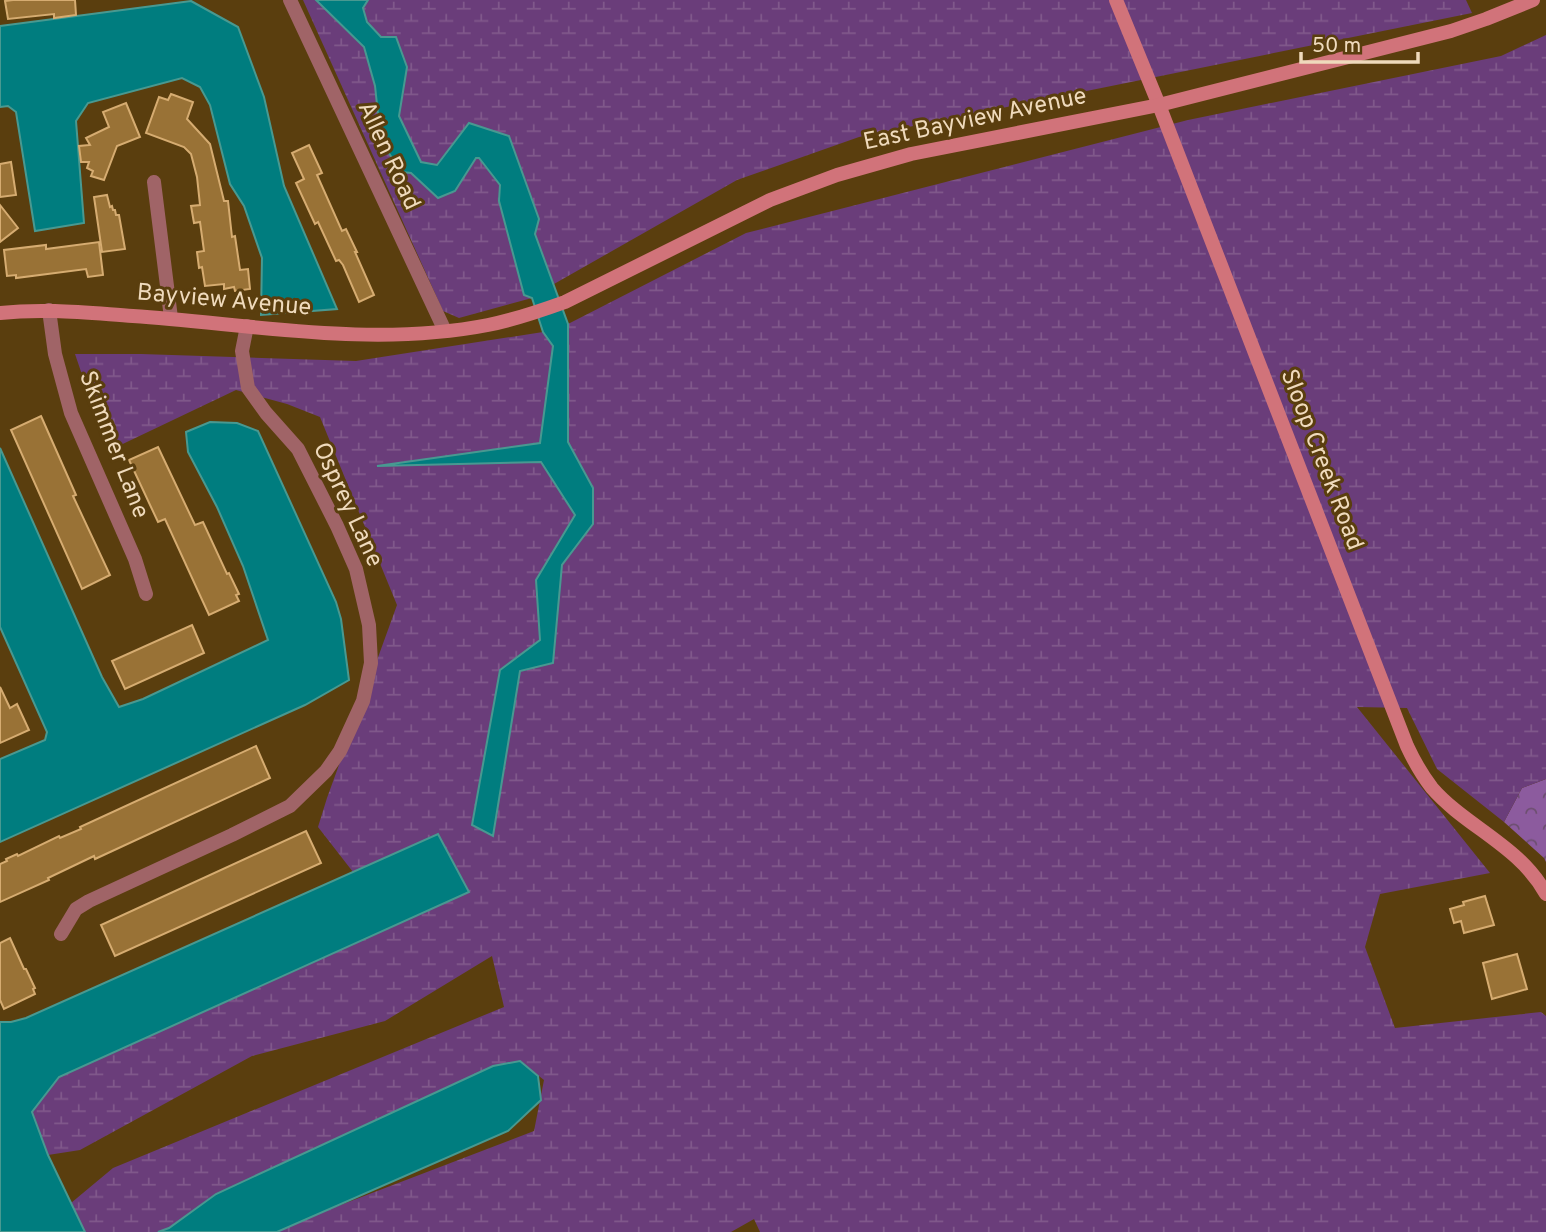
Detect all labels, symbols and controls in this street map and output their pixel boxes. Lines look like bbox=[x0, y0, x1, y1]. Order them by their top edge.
scale bar bbox=[1301, 21, 1418, 65]
text: 50 m bbox=[1312, 33, 1361, 60]
street label: East Bayview Avenue bbox=[861, 82, 1089, 158]
street label: Allen Road bbox=[350, 97, 426, 215]
street label: Bayview Avenue bbox=[136, 278, 312, 324]
street label: Sloop Creek Road bbox=[1273, 365, 1369, 555]
street label: Skimmer Lane bbox=[71, 367, 155, 523]
street label: Osprey Lane bbox=[305, 438, 389, 572]

